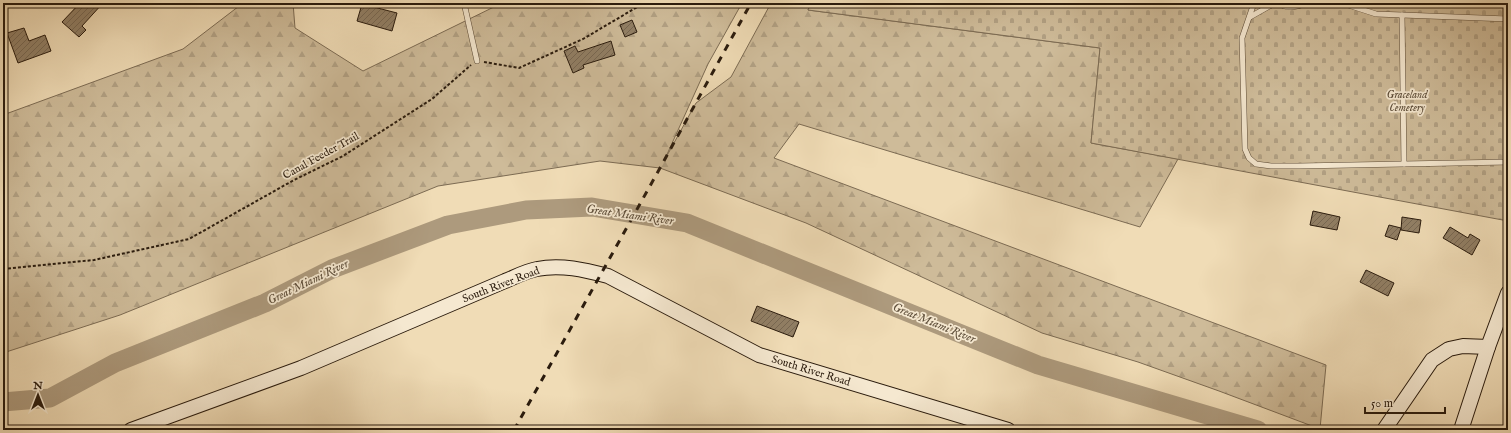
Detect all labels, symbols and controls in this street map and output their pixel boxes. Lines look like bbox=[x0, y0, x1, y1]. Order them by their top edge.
park label: Graceland Cemetery bbox=[1387, 88, 1428, 115]
street label: Canal Feeder Trail bbox=[280, 129, 362, 183]
water label: Great Miami River bbox=[585, 201, 676, 229]
water label: Great Miami River bbox=[265, 256, 352, 308]
street label: South River Road bbox=[460, 264, 542, 306]
water label: Great Miami River bbox=[890, 300, 978, 347]
street label: South River Road bbox=[770, 352, 852, 390]
north arrow bbox=[18, 375, 58, 415]
text: N bbox=[32, 379, 43, 393]
scale bar bbox=[1365, 389, 1445, 415]
text: 50 m bbox=[1371, 396, 1393, 411]

